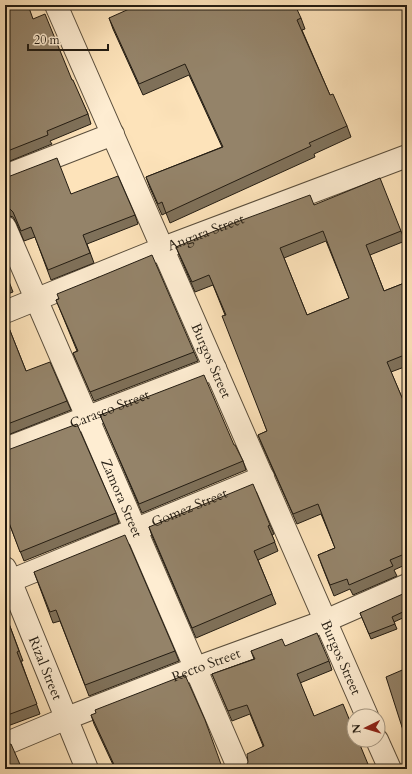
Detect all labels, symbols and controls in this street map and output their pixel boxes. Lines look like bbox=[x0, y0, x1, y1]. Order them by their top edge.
scale bar bbox=[28, 26, 108, 52]
text: 20 m bbox=[34, 32, 61, 48]
street label: Angara Street bbox=[165, 209, 247, 255]
street label: Burgos Street bbox=[187, 320, 236, 401]
street label: Carasco Street bbox=[67, 384, 153, 433]
street label: Zamora Street bbox=[97, 455, 148, 541]
street label: Gomez Street bbox=[148, 483, 230, 531]
street label: Burgos Street bbox=[317, 617, 366, 698]
street label: Rizal Street bbox=[24, 633, 67, 703]
street label: Recto Street bbox=[169, 643, 243, 686]
north arrow bbox=[346, 708, 386, 748]
text: N bbox=[349, 723, 364, 734]

